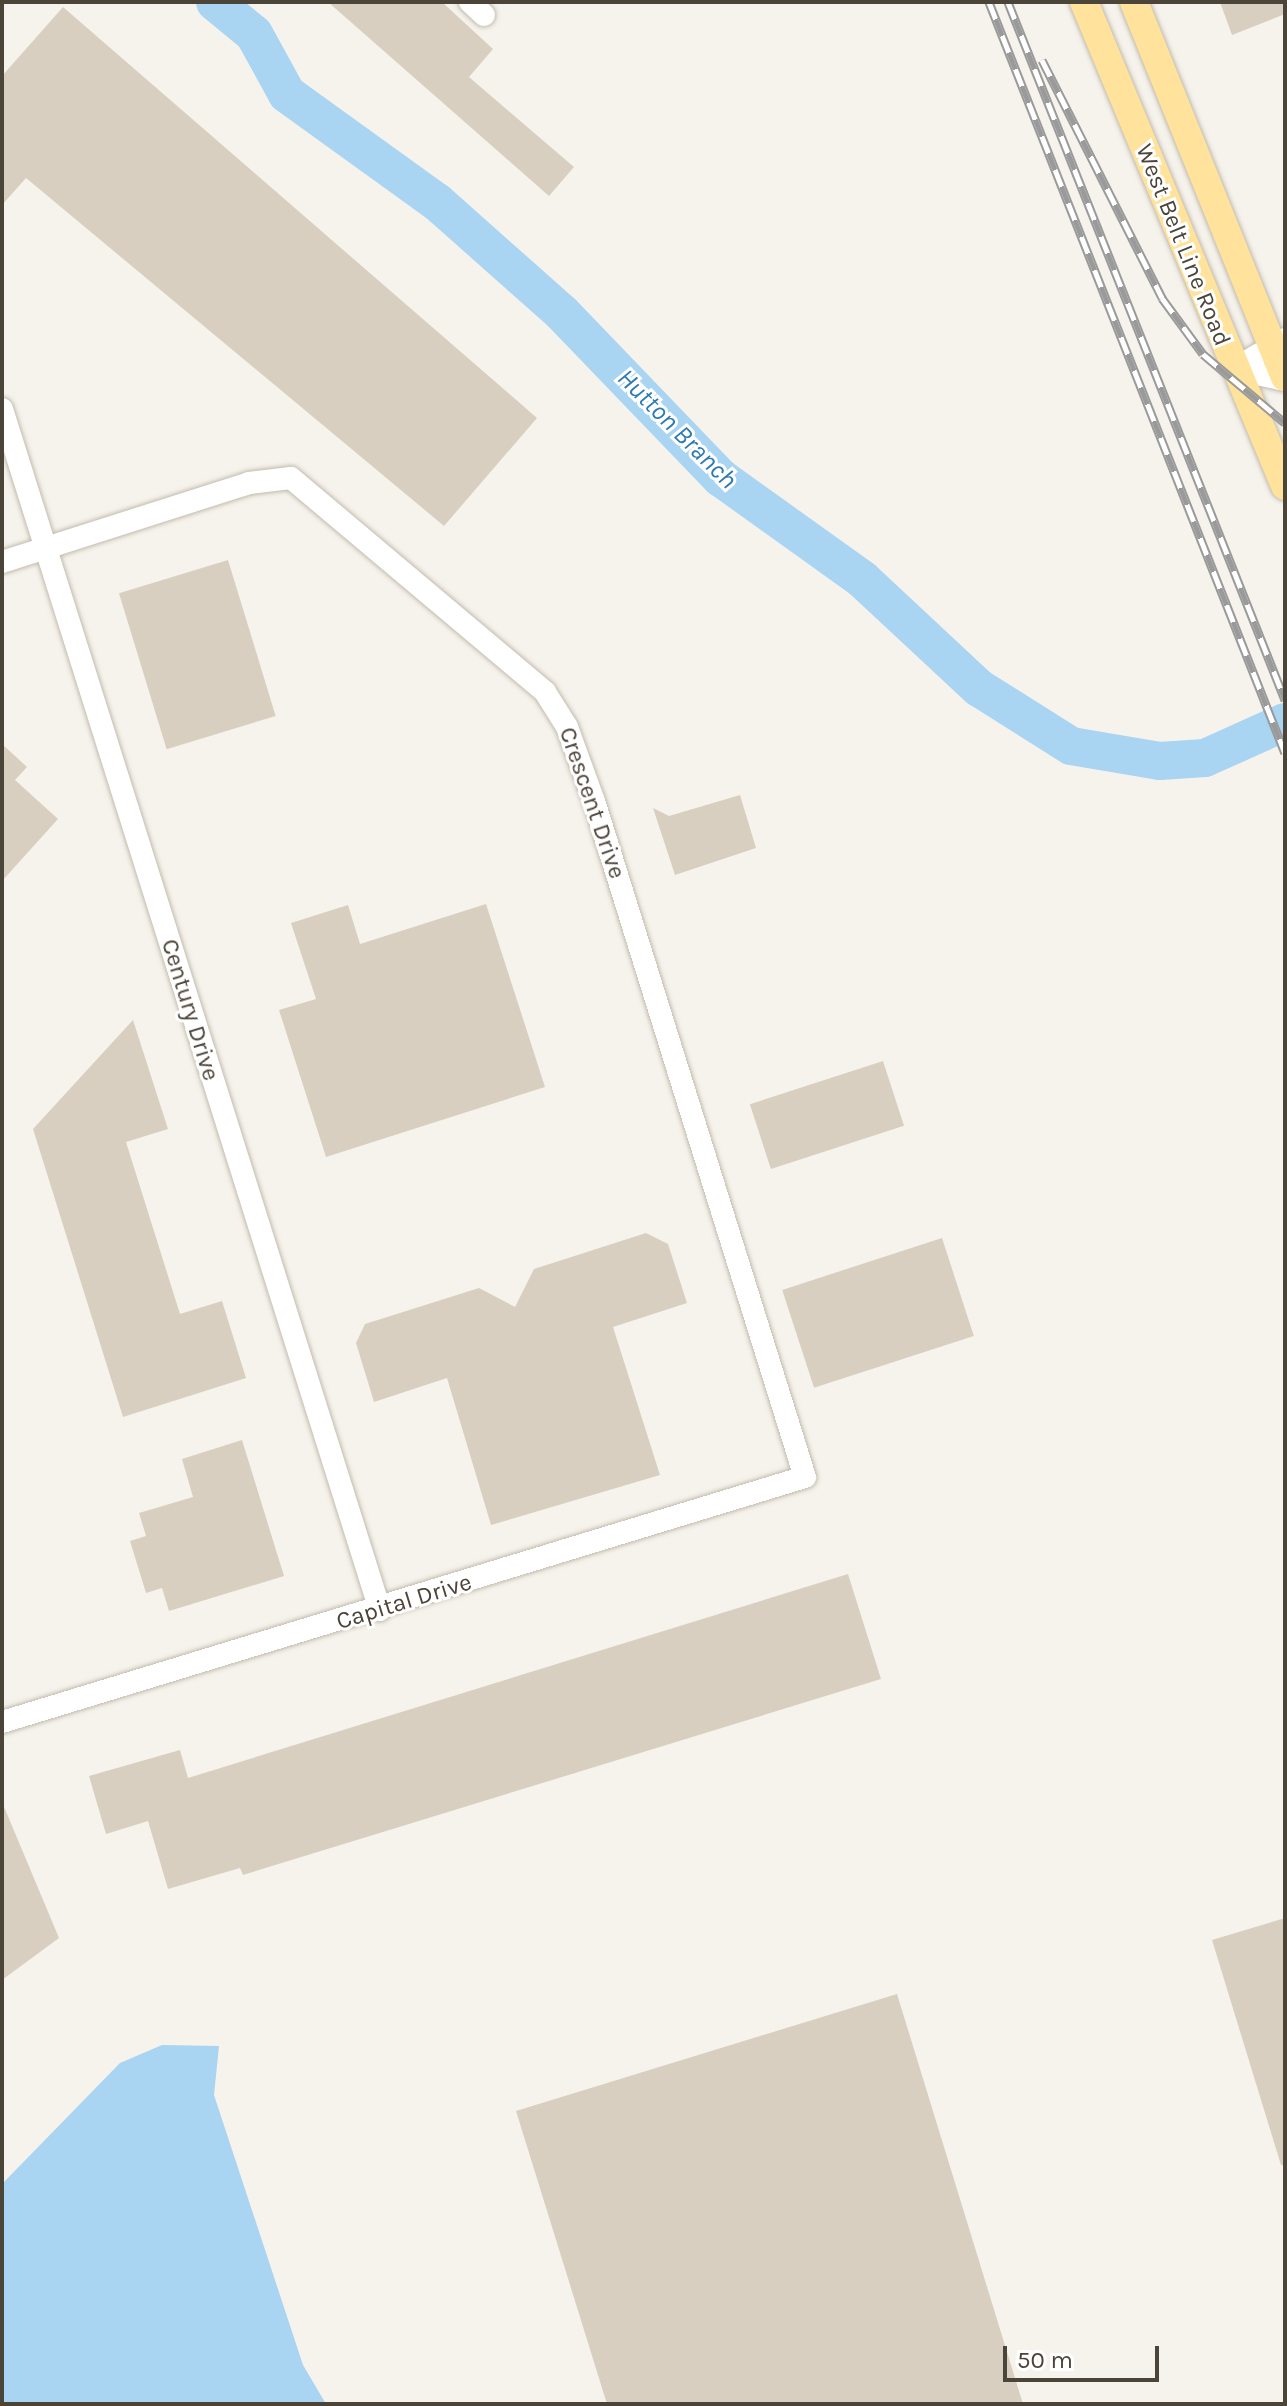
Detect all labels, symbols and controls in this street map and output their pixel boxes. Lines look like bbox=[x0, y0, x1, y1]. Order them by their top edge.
street label: West Belt Line Road bbox=[1129, 140, 1237, 350]
water label: Hutton Branch bbox=[611, 363, 743, 495]
street label: Crescent Drive bbox=[553, 723, 631, 883]
street label: Century Drive bbox=[155, 936, 225, 1084]
street label: Capital Drive bbox=[333, 1568, 475, 1636]
scale bar bbox=[1007, 2330, 1163, 2380]
text: 50 m bbox=[1017, 2346, 1073, 2374]

